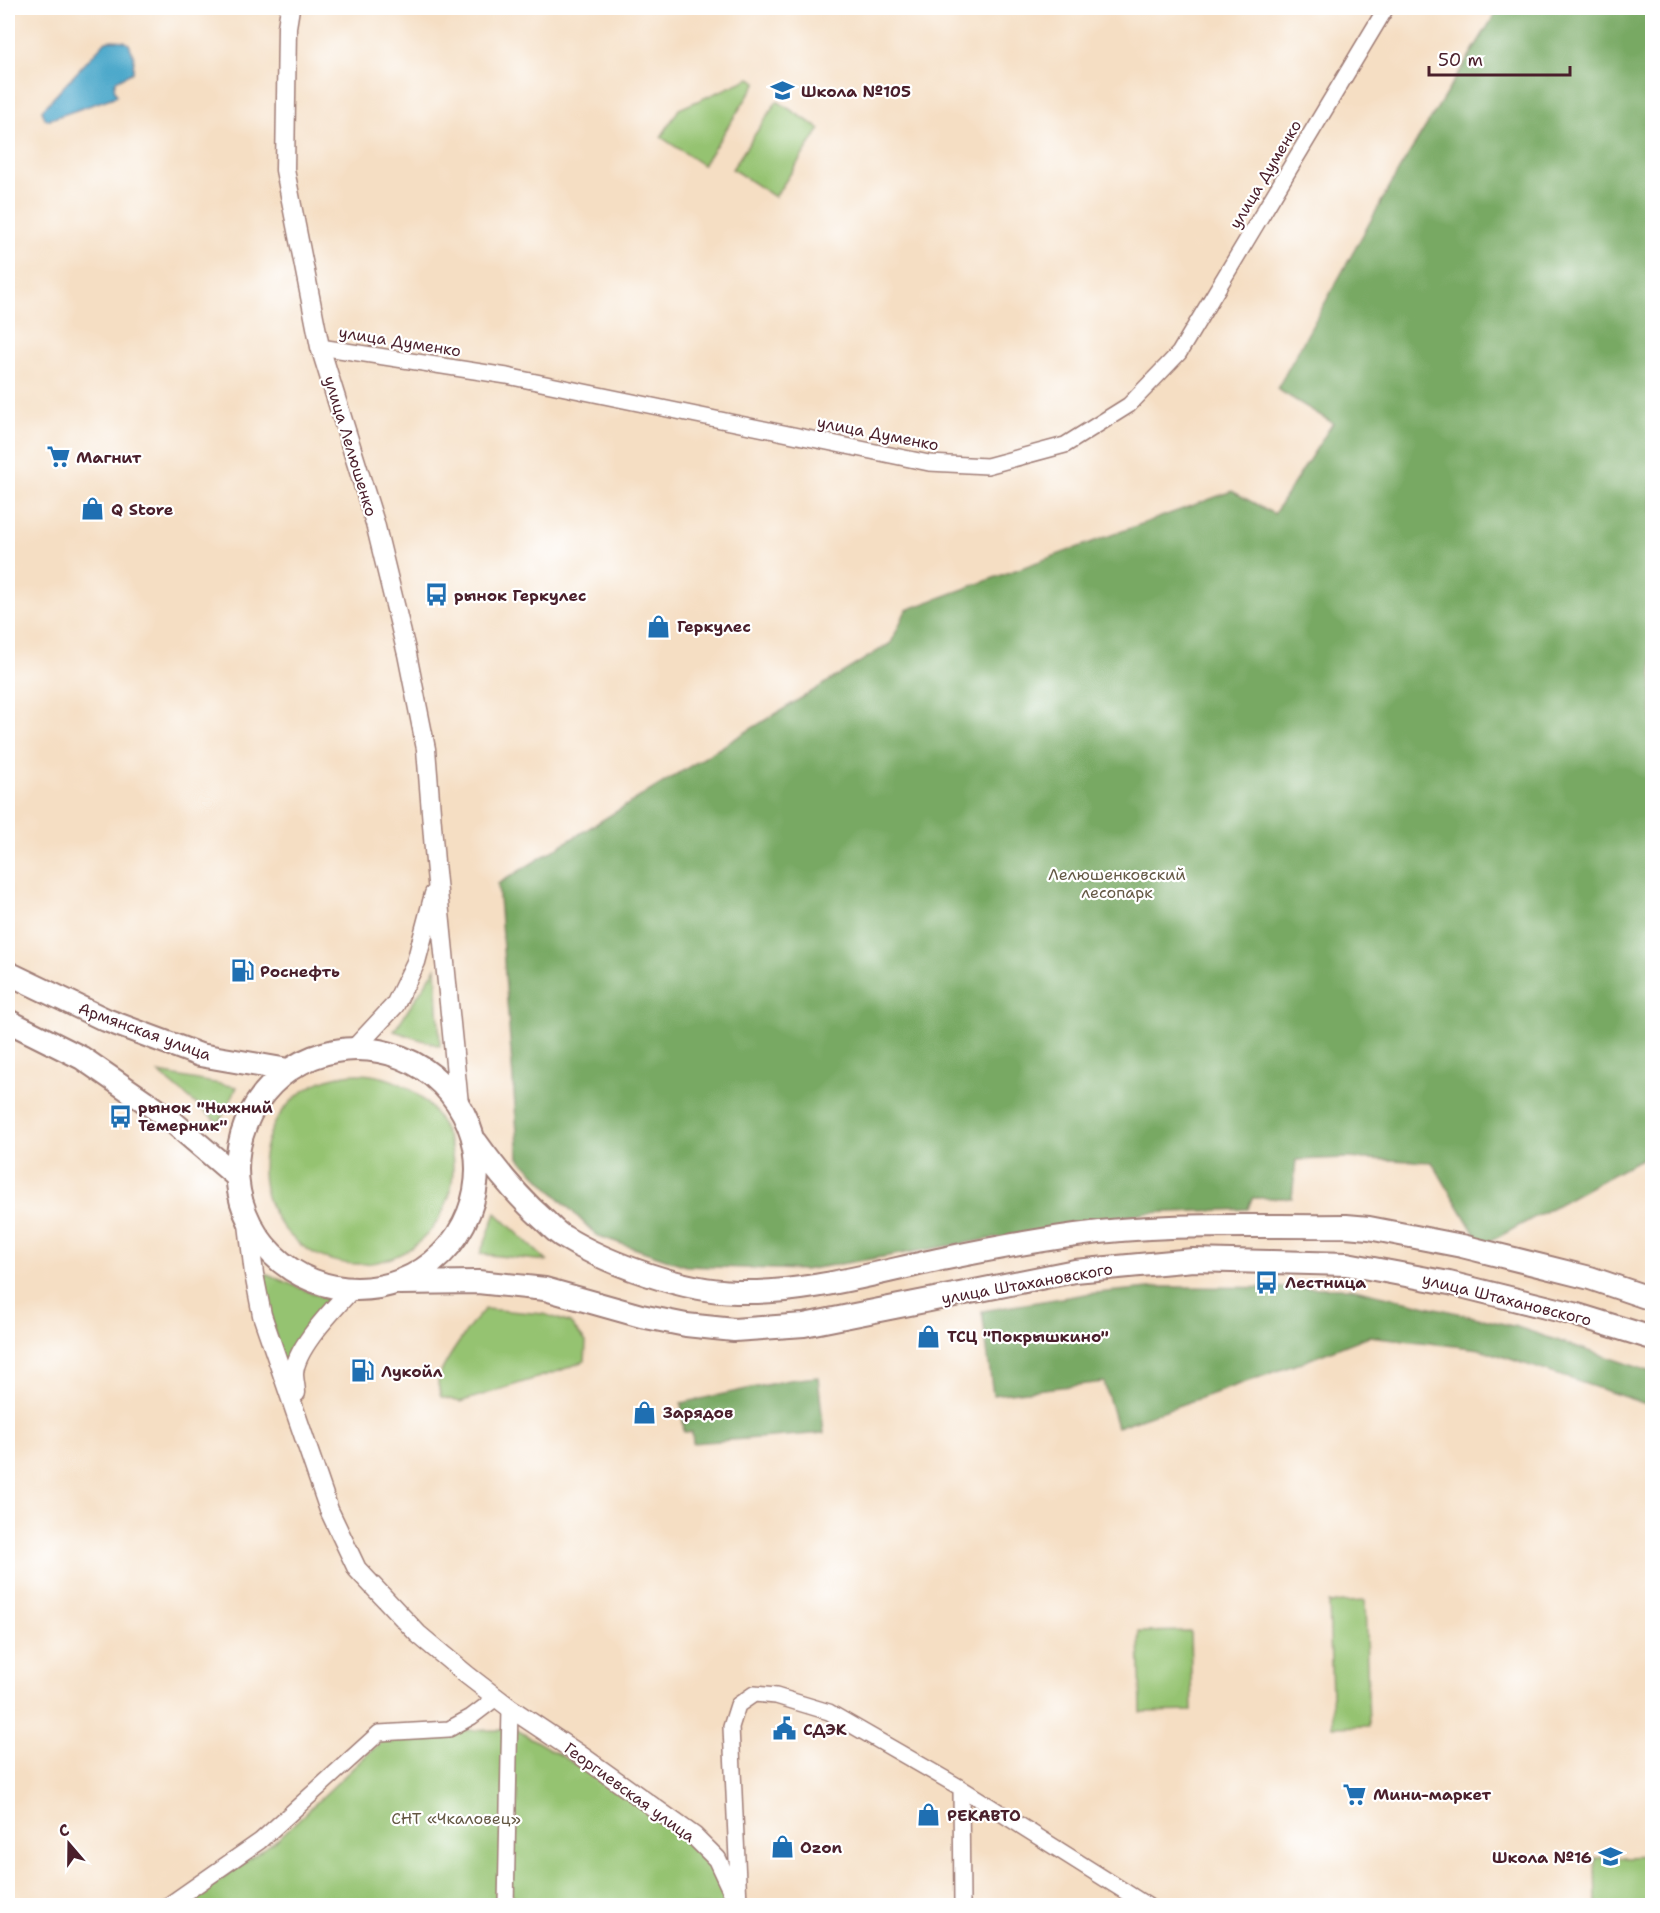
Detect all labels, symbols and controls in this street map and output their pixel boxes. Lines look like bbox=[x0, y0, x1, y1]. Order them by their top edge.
scale bar bbox=[1429, 39, 1570, 77]
text: 50 m bbox=[1438, 48, 1483, 72]
school or university icon: Школа №105 bbox=[770, 78, 796, 104]
place label: Школа №105 bbox=[801, 81, 911, 102]
street label: улица Думенко bbox=[1225, 116, 1306, 233]
street label: улица Думенко bbox=[337, 321, 463, 362]
street label: улица Лелюшенко bbox=[319, 373, 382, 519]
street label: улица Думенко bbox=[815, 411, 941, 456]
supermarket icon: Магнит bbox=[45, 444, 71, 470]
place label: Магнит bbox=[76, 447, 142, 468]
shop icon: Q Store bbox=[80, 496, 106, 522]
place label: Q Store bbox=[111, 499, 174, 520]
bus stop icon: рынок Геркулес bbox=[423, 582, 449, 608]
place label: рынок Геркулес bbox=[454, 585, 587, 606]
shop icon: Геркулес bbox=[646, 613, 672, 639]
place label: Геркулес bbox=[677, 616, 751, 637]
park label: Лелюшенковский лесопарк bbox=[1048, 864, 1186, 903]
fuel station icon: Роснефть bbox=[229, 958, 255, 984]
place label: Роснефть bbox=[260, 961, 340, 982]
street label: Армянская улица bbox=[76, 998, 214, 1065]
place label: рынок "Нижний Темерник" bbox=[138, 1097, 273, 1136]
bus stop icon: рынок "Нижний Темерник" bbox=[107, 1103, 133, 1129]
street label: улица Штахановского bbox=[940, 1258, 1114, 1309]
street label: улица Штахановского bbox=[1420, 1268, 1594, 1331]
bus stop icon: Лестница bbox=[1254, 1269, 1280, 1295]
place label: Лестница bbox=[1285, 1272, 1366, 1293]
shop icon: ТСЦ "Покрышкино" bbox=[916, 1323, 942, 1349]
place label: ТСЦ "Покрышкино" bbox=[947, 1326, 1109, 1347]
fuel station icon: Лукойл bbox=[350, 1358, 376, 1384]
place label: Лукойл bbox=[381, 1361, 443, 1382]
shop icon: Зарядов bbox=[632, 1399, 658, 1425]
place label: Зарядов bbox=[663, 1402, 733, 1423]
public building icon: СДЭК bbox=[772, 1716, 798, 1742]
place label: СДЭК bbox=[803, 1719, 847, 1740]
street label: Георгиевская улица bbox=[560, 1738, 699, 1847]
supermarket icon: Мини-маркет bbox=[1342, 1781, 1368, 1807]
place label: Мини-маркет bbox=[1373, 1784, 1492, 1805]
shop icon: РЕКАВТО bbox=[916, 1802, 942, 1828]
place label: РЕКАВТО bbox=[947, 1805, 1021, 1826]
park label: СНТ «Чкаловец» bbox=[391, 1808, 521, 1829]
north arrow bbox=[39, 1814, 99, 1874]
text: С bbox=[56, 1819, 72, 1842]
shop icon: Ozon bbox=[769, 1834, 795, 1860]
place label: Ozon bbox=[800, 1837, 843, 1858]
school or university icon: Школа №16 bbox=[1597, 1844, 1623, 1870]
place label: Школа №16 bbox=[1492, 1847, 1592, 1868]

